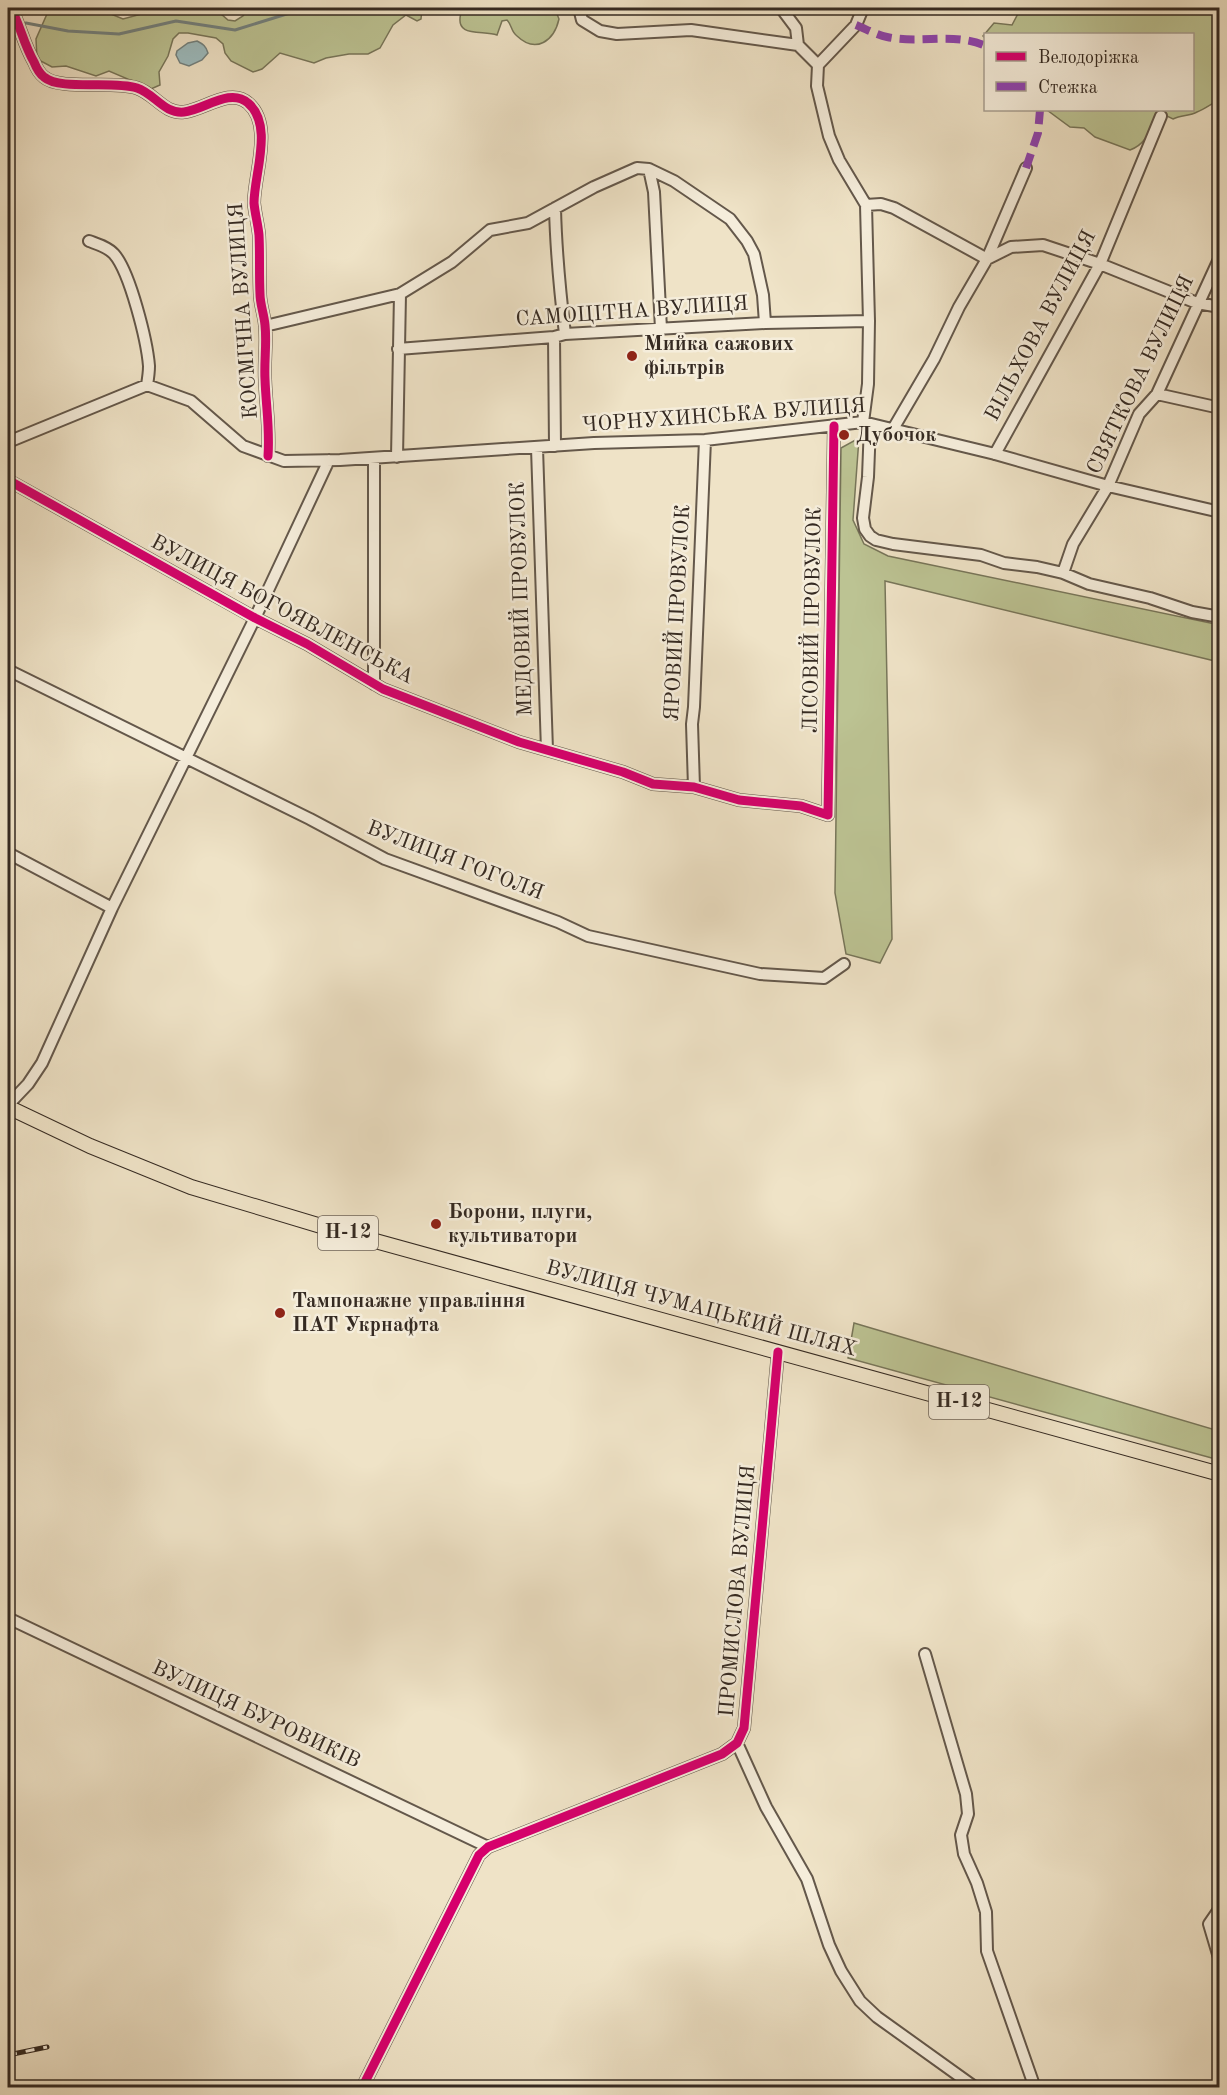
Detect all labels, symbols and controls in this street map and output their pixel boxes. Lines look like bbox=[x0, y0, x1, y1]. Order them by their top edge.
legend bbox=[984, 33, 1194, 111]
text: Велодоріжка bbox=[1038, 49, 1139, 67]
text: Стежка bbox=[1038, 79, 1098, 97]
street label: КОСМІЧНА ВУЛИЦЯ bbox=[226, 202, 262, 420]
street label: ВІЛЬХОВА ВУЛИЦЯ bbox=[982, 227, 1100, 425]
street label: СВЯТКОВА ВУЛИЦЯ bbox=[1084, 272, 1198, 478]
street label: САМОЦІТНА ВУЛИЦЯ bbox=[515, 293, 749, 331]
place label: Мийка сажових фільтрів bbox=[644, 334, 794, 379]
marker: Мийка сажових фільтрів bbox=[625, 349, 639, 363]
street label: ЧОРНУХИНСЬКА ВУЛИЦЯ bbox=[581, 396, 867, 436]
place label: Дубочок bbox=[856, 425, 936, 446]
marker: Дубочок bbox=[837, 428, 851, 442]
street label: МЕДОВИЙ ПРОВУЛОК bbox=[502, 481, 537, 717]
street label: ЯРОВИЙ ПРОВУЛОК bbox=[657, 504, 694, 722]
street label: ЛІСОВИЙ ПРОВУЛОК bbox=[796, 507, 825, 733]
street label: ВУЛИЦЯ БОГОЯВЛЕНСЬКА bbox=[147, 532, 417, 688]
street label: ВУЛИЦЯ ГОГОЛЯ bbox=[364, 818, 546, 904]
place label: Борони, плуги, культиватори bbox=[448, 1202, 592, 1247]
road number: Н-12 bbox=[318, 1216, 378, 1250]
marker: Борони, плуги, культиватори bbox=[429, 1217, 443, 1231]
street label: ВУЛИЦЯ ЧУМАЦЬКИЙ ШЛЯХ bbox=[543, 1253, 860, 1361]
place label: Тампонажне управління ПАТ Укрнафта bbox=[292, 1291, 526, 1336]
marker: Тампонажне управління ПАТ Укрнафта bbox=[273, 1306, 287, 1320]
road number: Н-12 bbox=[929, 1385, 989, 1419]
street label: ПРОМИСЛОВА ВУЛИЦЯ bbox=[717, 1464, 759, 1718]
street label: ВУЛИЦЯ БУРОВИКІВ bbox=[149, 1657, 363, 1773]

